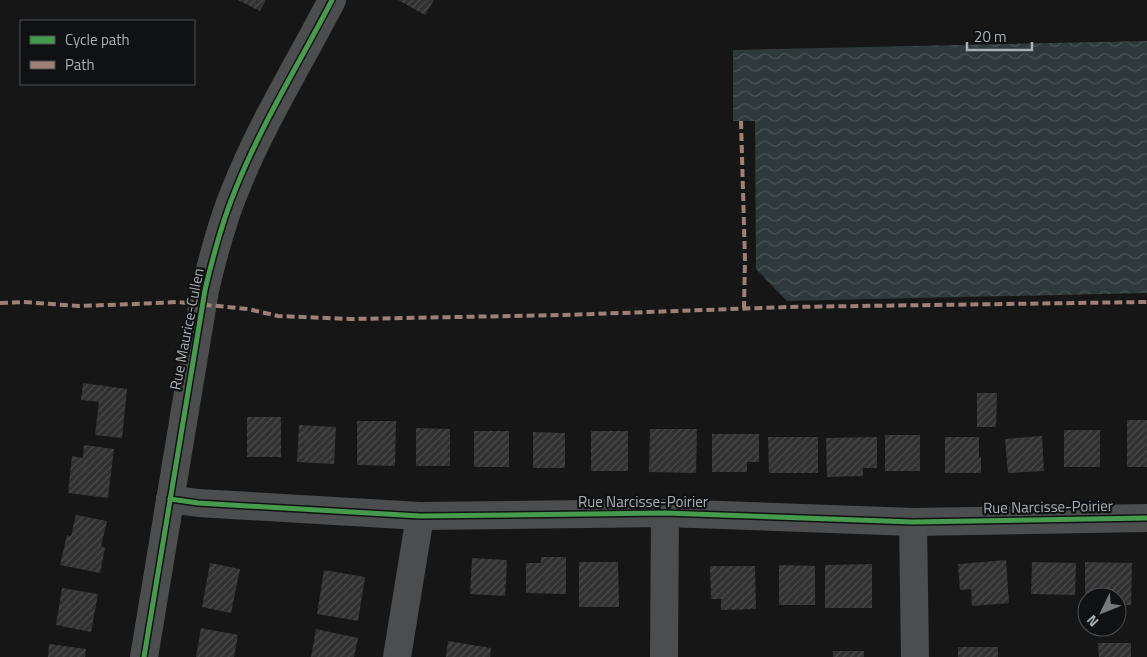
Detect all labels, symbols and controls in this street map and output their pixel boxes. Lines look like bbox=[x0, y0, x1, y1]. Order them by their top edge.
legend bbox=[20, 20, 195, 85]
scale bar bbox=[967, 20, 1032, 52]
text: 20 m bbox=[974, 25, 1007, 48]
text: Cycle path bbox=[65, 28, 130, 51]
text: Path bbox=[65, 53, 95, 76]
street label: Rue Maurice-Cullen bbox=[163, 266, 210, 392]
street label: Rue Narcisse-Poirier bbox=[578, 490, 708, 513]
street label: Rue Narcisse-Poirier bbox=[983, 494, 1113, 519]
north arrow bbox=[1077, 587, 1127, 637]
text: N bbox=[1081, 610, 1103, 632]

